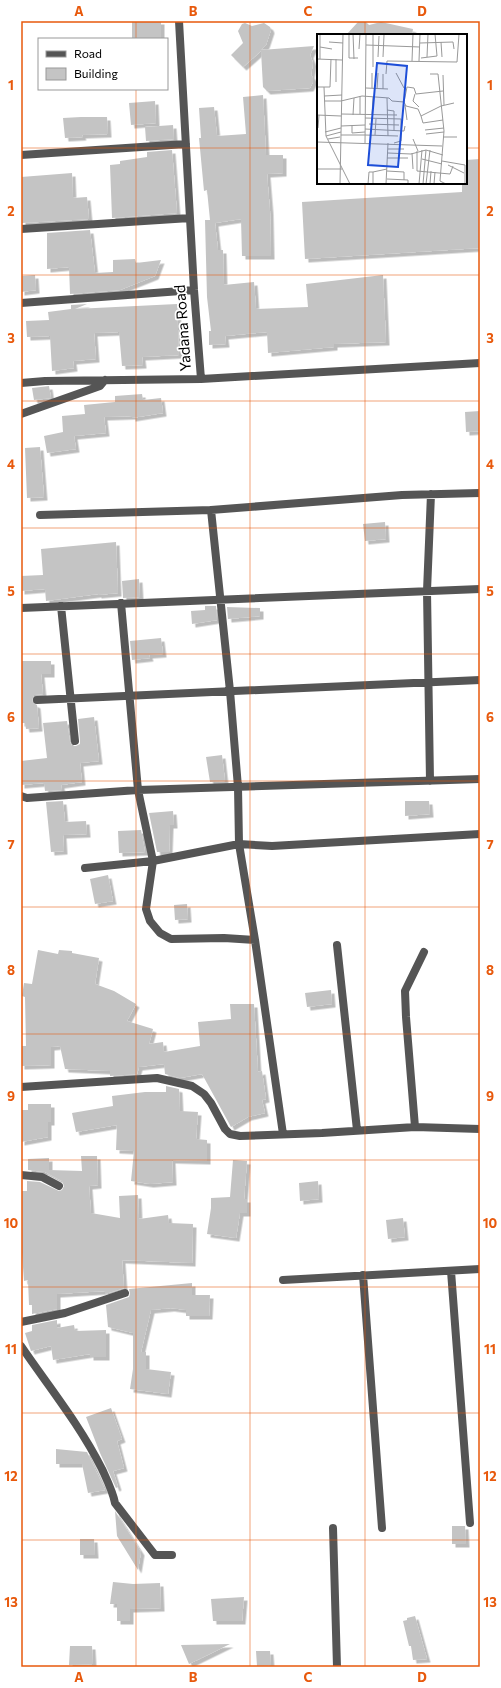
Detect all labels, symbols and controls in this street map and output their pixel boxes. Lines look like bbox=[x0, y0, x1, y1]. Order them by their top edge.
text: A bbox=[74, 3, 84, 19]
text: B bbox=[189, 3, 198, 19]
text: C bbox=[304, 3, 313, 19]
text: D bbox=[417, 3, 427, 19]
inset map bbox=[317, 34, 467, 184]
legend bbox=[38, 38, 168, 90]
text: Road bbox=[74, 46, 102, 60]
text: Building bbox=[74, 66, 118, 80]
text: 1 bbox=[8, 77, 14, 93]
text: 1 bbox=[487, 77, 493, 93]
text: 2 bbox=[7, 203, 15, 219]
text: 2 bbox=[486, 203, 494, 219]
street label: Yadana Road bbox=[170, 284, 194, 372]
text: 3 bbox=[7, 330, 15, 346]
text: 3 bbox=[486, 330, 494, 346]
text: 4 bbox=[7, 456, 15, 472]
text: 4 bbox=[486, 456, 494, 472]
text: 5 bbox=[7, 583, 15, 599]
text: 5 bbox=[486, 583, 494, 599]
text: 6 bbox=[7, 709, 15, 725]
text: 6 bbox=[486, 709, 494, 725]
text: 7 bbox=[7, 836, 15, 852]
text: 7 bbox=[486, 836, 494, 852]
text: 8 bbox=[7, 962, 15, 978]
text: 8 bbox=[486, 962, 494, 978]
text: 9 bbox=[7, 1088, 15, 1104]
text: 9 bbox=[486, 1088, 494, 1104]
text: 10 bbox=[4, 1215, 19, 1231]
text: 10 bbox=[483, 1215, 498, 1231]
text: 11 bbox=[5, 1341, 17, 1357]
text: 11 bbox=[484, 1341, 496, 1357]
text: 12 bbox=[4, 1468, 18, 1484]
text: 12 bbox=[483, 1468, 497, 1484]
text: 13 bbox=[4, 1594, 18, 1610]
text: 13 bbox=[483, 1594, 497, 1610]
text: A bbox=[74, 1669, 84, 1685]
text: B bbox=[189, 1669, 198, 1685]
text: C bbox=[304, 1669, 313, 1685]
text: D bbox=[417, 1669, 427, 1685]

